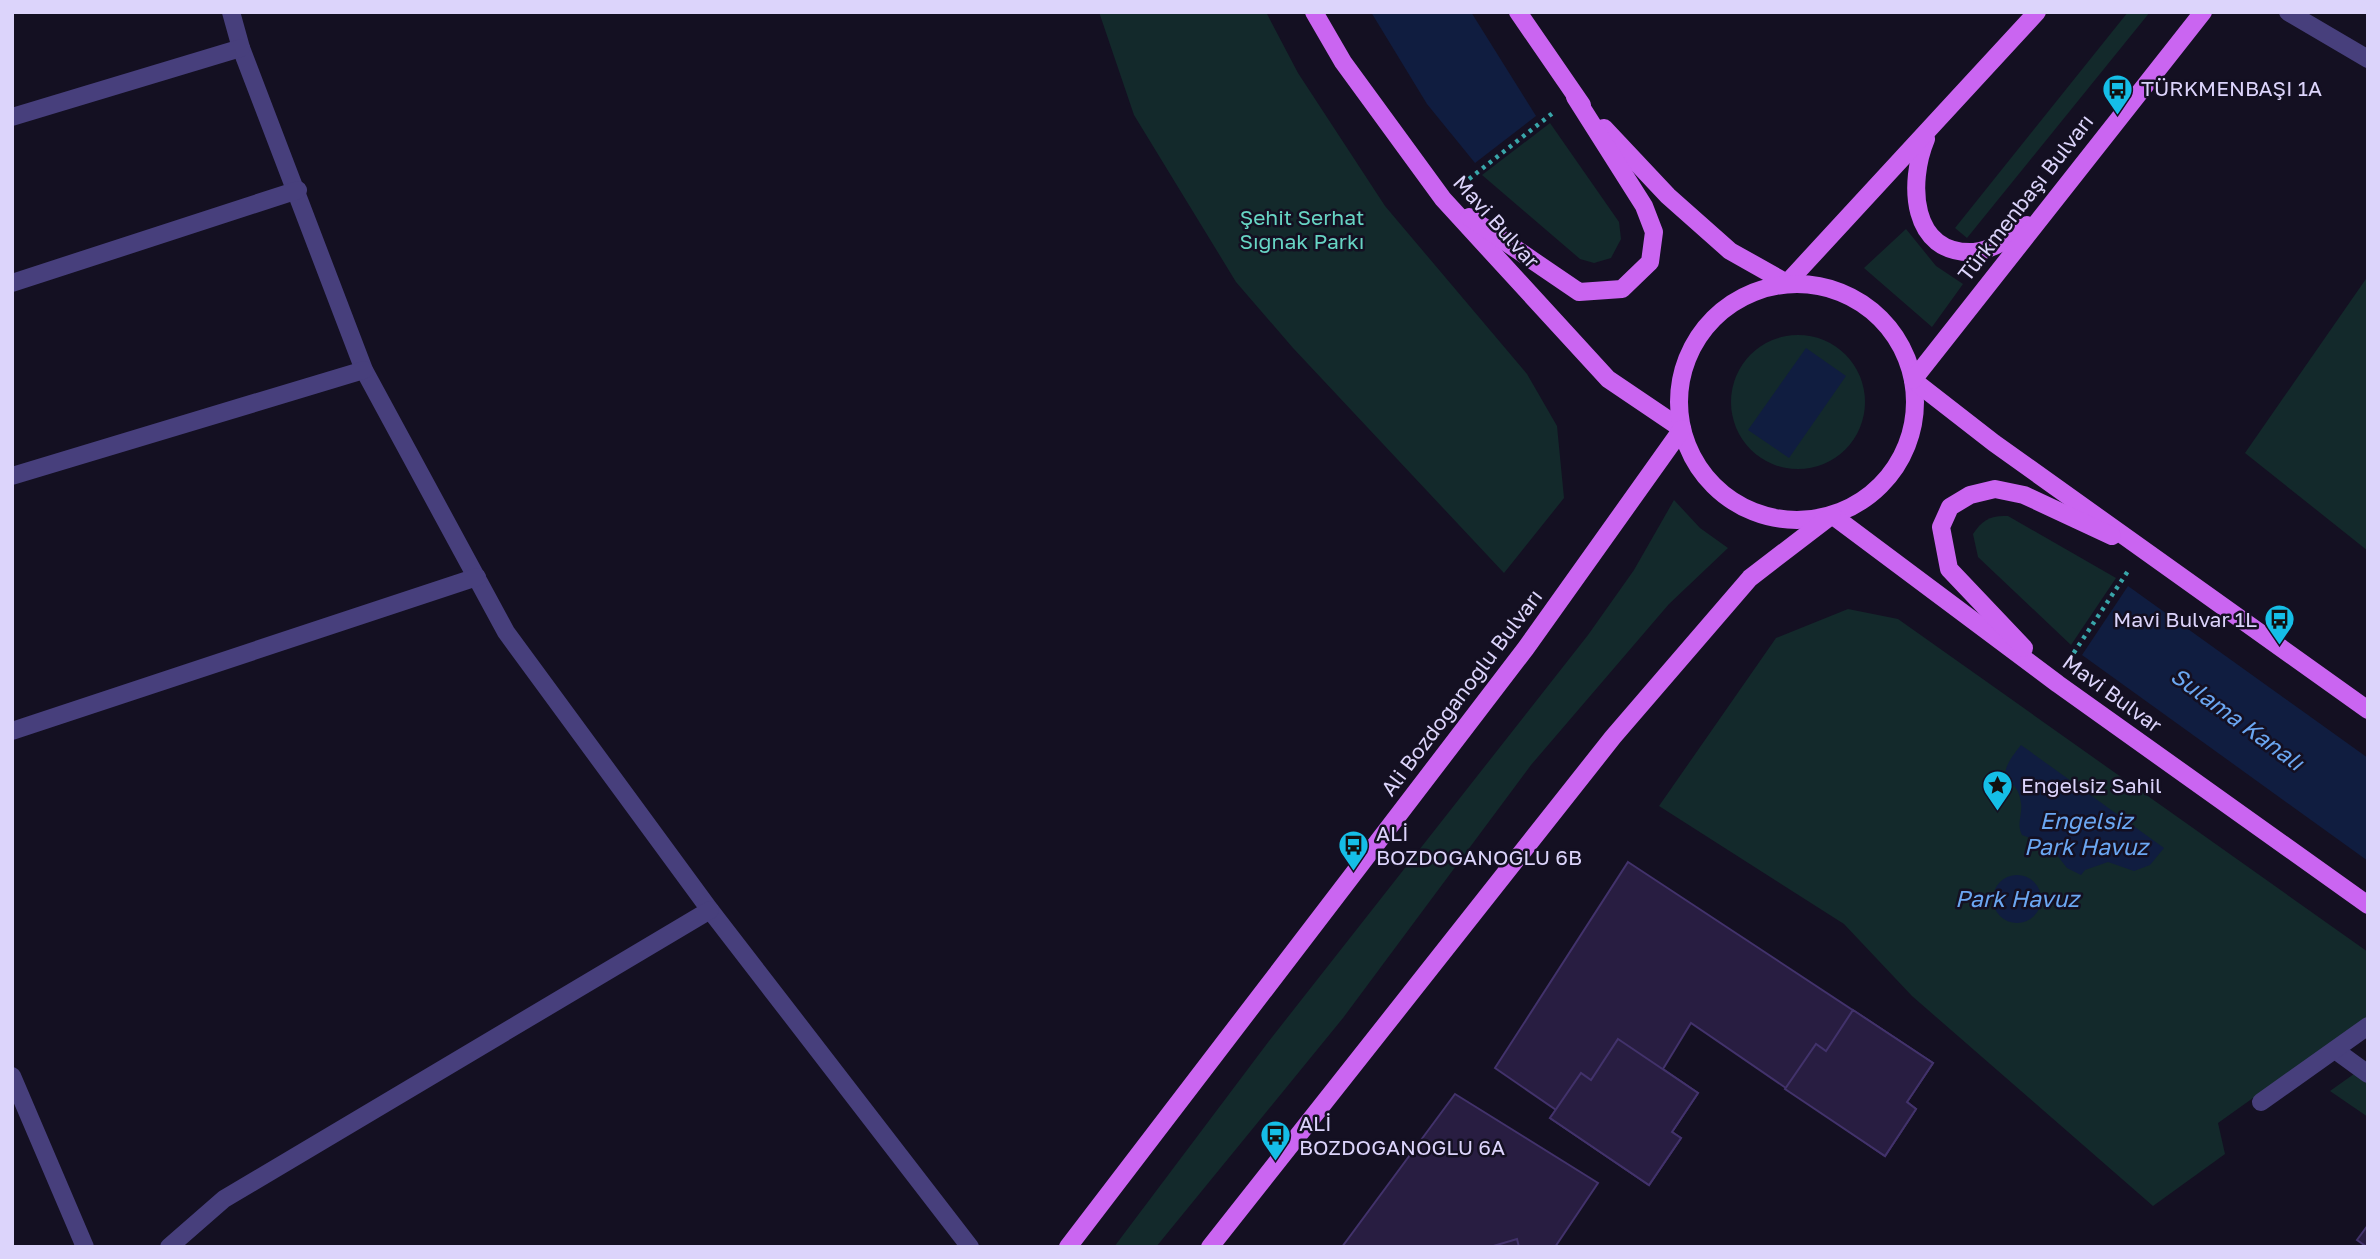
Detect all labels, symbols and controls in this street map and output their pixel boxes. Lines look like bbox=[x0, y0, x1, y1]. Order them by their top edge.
bus stop icon: TÜRKMENBAŞI 1A bbox=[2101, 72, 2135, 116]
place label: TÜRKMENBAŞI 1A bbox=[2141, 75, 2322, 101]
street label: Türkmenbaşı Bulvarı bbox=[1952, 109, 2098, 286]
street label: Mavi Bulvar bbox=[1448, 169, 1545, 273]
park label: Şehit Serhat Sığnak Parkı bbox=[1240, 204, 1364, 254]
street label: Ali Bozdoğanoğlu Bulvarı bbox=[1375, 584, 1547, 801]
bus stop icon: Mavi Bulvar 1L bbox=[2263, 603, 2297, 647]
place label: Mavi Bulvar 1L bbox=[2113, 606, 2257, 632]
street label: Mavi Bulvar bbox=[2058, 648, 2167, 738]
water label: Sulama Kanalı bbox=[2166, 661, 2311, 777]
place icon: Engelsiz Sahil bbox=[1981, 769, 2015, 813]
place label: Engelsiz Sahil bbox=[2021, 772, 2162, 798]
water label: Engelsiz Park Havuz bbox=[2024, 806, 2150, 860]
place label: ALİ BOZDOĞANOĞLU 6B bbox=[1376, 820, 1582, 870]
bus stop icon: ALİ BOZDOĞANOĞLU 6B bbox=[1336, 829, 1370, 873]
water label: Park Havuz bbox=[1955, 884, 2081, 912]
place label: ALİ BOZDOĞANOĞLU 6A bbox=[1299, 1110, 1505, 1160]
bus stop icon: ALİ BOZDOĞANOĞLU 6A bbox=[1259, 1119, 1293, 1163]

